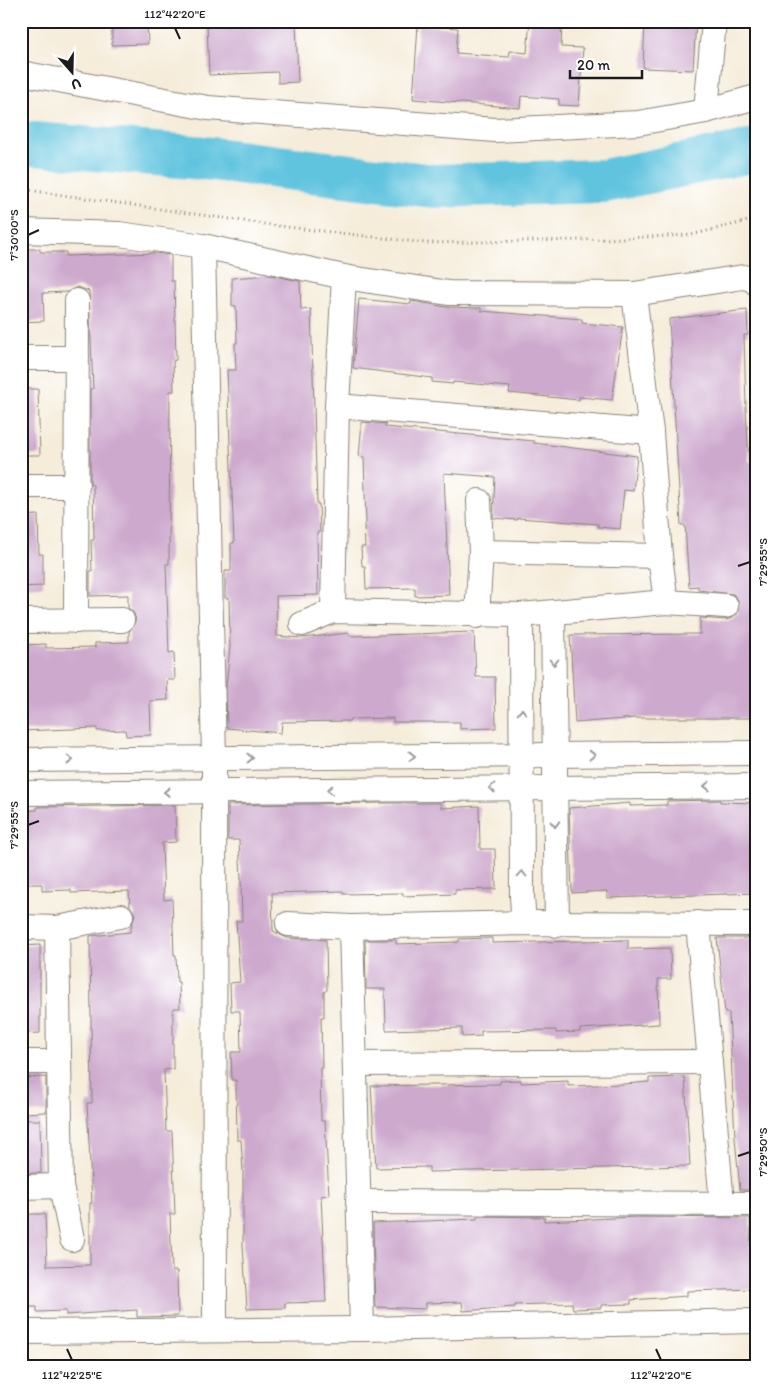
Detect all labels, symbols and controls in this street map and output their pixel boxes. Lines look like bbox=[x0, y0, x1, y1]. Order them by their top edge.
text: 112°42'20"E bbox=[144, 7, 206, 21]
north arrow bbox=[48, 48, 98, 98]
scale bar bbox=[570, 48, 642, 80]
text: 20 m bbox=[577, 56, 611, 74]
text: U bbox=[69, 74, 84, 93]
text: 7°30'00"S bbox=[7, 209, 21, 261]
text: 7°29'55"S bbox=[756, 538, 770, 586]
one-way arrow bbox=[548, 658, 559, 666]
one-way arrow bbox=[517, 708, 527, 716]
one-way arrow bbox=[589, 750, 597, 761]
one-way arrow bbox=[409, 751, 417, 761]
one-way arrow bbox=[246, 753, 254, 764]
one-way arrow bbox=[66, 755, 74, 765]
one-way arrow bbox=[703, 781, 711, 792]
one-way arrow bbox=[488, 783, 496, 793]
one-way arrow bbox=[325, 785, 333, 795]
one-way arrow bbox=[163, 787, 170, 797]
text: 7°29'55"S bbox=[7, 801, 21, 849]
one-way arrow bbox=[550, 821, 560, 829]
one-way arrow bbox=[517, 870, 527, 878]
text: 7°29'50"S bbox=[756, 1127, 770, 1177]
text: 112°42'25"E bbox=[42, 1368, 103, 1382]
text: 112°42'20"E bbox=[630, 1368, 692, 1382]

